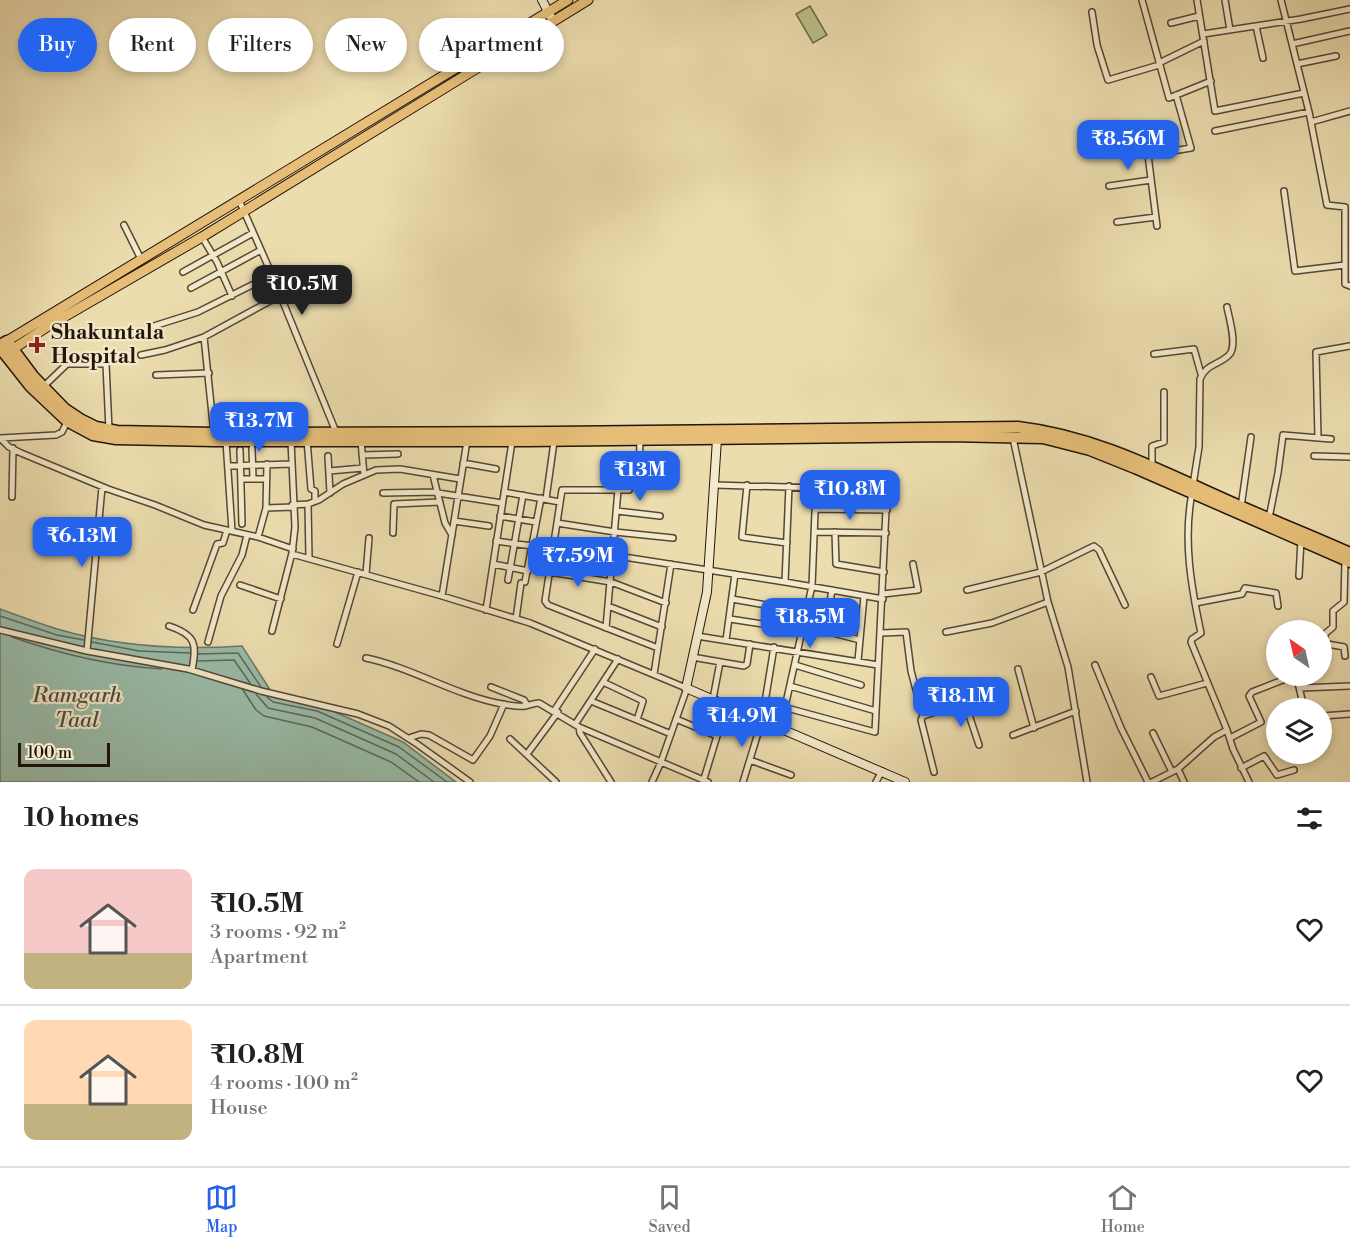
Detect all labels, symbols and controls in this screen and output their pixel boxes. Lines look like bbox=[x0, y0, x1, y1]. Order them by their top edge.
chip: Buy bbox=[18, 18, 97, 72]
chip: Rent bbox=[109, 18, 196, 72]
chip: Filters bbox=[208, 18, 313, 72]
chip: New bbox=[325, 18, 407, 72]
chip: Apartment bbox=[419, 18, 564, 72]
pin: ₹8.56M bbox=[1079, 120, 1177, 171]
text: ₹8.56M bbox=[1091, 127, 1165, 152]
pin: ₹10.5M bbox=[253, 265, 351, 316]
text: ₹10.5M bbox=[266, 272, 338, 297]
place label: Shakuntala Hospital bbox=[51, 320, 165, 370]
marker: Shakuntala Hospital bbox=[28, 336, 46, 354]
pin: ₹13.7M bbox=[210, 402, 308, 453]
text: ₹13.7M bbox=[224, 409, 294, 434]
pin: ₹13M bbox=[604, 451, 676, 502]
text: ₹13M bbox=[614, 458, 666, 483]
pin: ₹10.8M bbox=[801, 470, 899, 521]
text: ₹10.8M bbox=[814, 477, 886, 502]
pin: ₹6.13M bbox=[33, 517, 131, 568]
text: ₹6.13M bbox=[47, 524, 117, 549]
pin: ₹7.59M bbox=[529, 537, 627, 588]
text: ₹7.59M bbox=[542, 544, 614, 569]
pin: ₹18.5M bbox=[761, 598, 859, 649]
text: ₹18.5M bbox=[775, 605, 845, 630]
north arrow bbox=[1266, 620, 1332, 686]
map controls bbox=[1266, 620, 1332, 764]
pin: ₹18.1M bbox=[912, 677, 1010, 728]
water label: Ramgarh Taal bbox=[31, 682, 123, 734]
text: ₹18.1M bbox=[927, 684, 995, 709]
pin: ₹14.9M bbox=[693, 697, 791, 748]
button: layers bbox=[1266, 698, 1332, 764]
text: ₹14.9M bbox=[707, 704, 777, 729]
scale bar bbox=[18, 740, 110, 768]
text: 100 m bbox=[27, 743, 72, 763]
text: 10 homes bbox=[24, 802, 139, 834]
icon: filters bbox=[1293, 802, 1326, 835]
text: ₹10.5M bbox=[210, 888, 304, 920]
icon: home bbox=[72, 893, 144, 965]
icon: heart bbox=[1293, 913, 1326, 946]
text: 3 rooms · 92 m² bbox=[210, 920, 346, 945]
text: Apartment bbox=[210, 945, 308, 970]
text: ₹10.8M bbox=[210, 1039, 304, 1071]
icon: home bbox=[72, 1044, 144, 1116]
icon: heart bbox=[1293, 1064, 1326, 1097]
text: 4 rooms · 100 m² bbox=[210, 1071, 358, 1096]
text: House bbox=[210, 1096, 268, 1121]
tab: Map bbox=[205, 1181, 238, 1237]
tab: Saved bbox=[649, 1181, 691, 1237]
tab: Home bbox=[1101, 1181, 1145, 1237]

